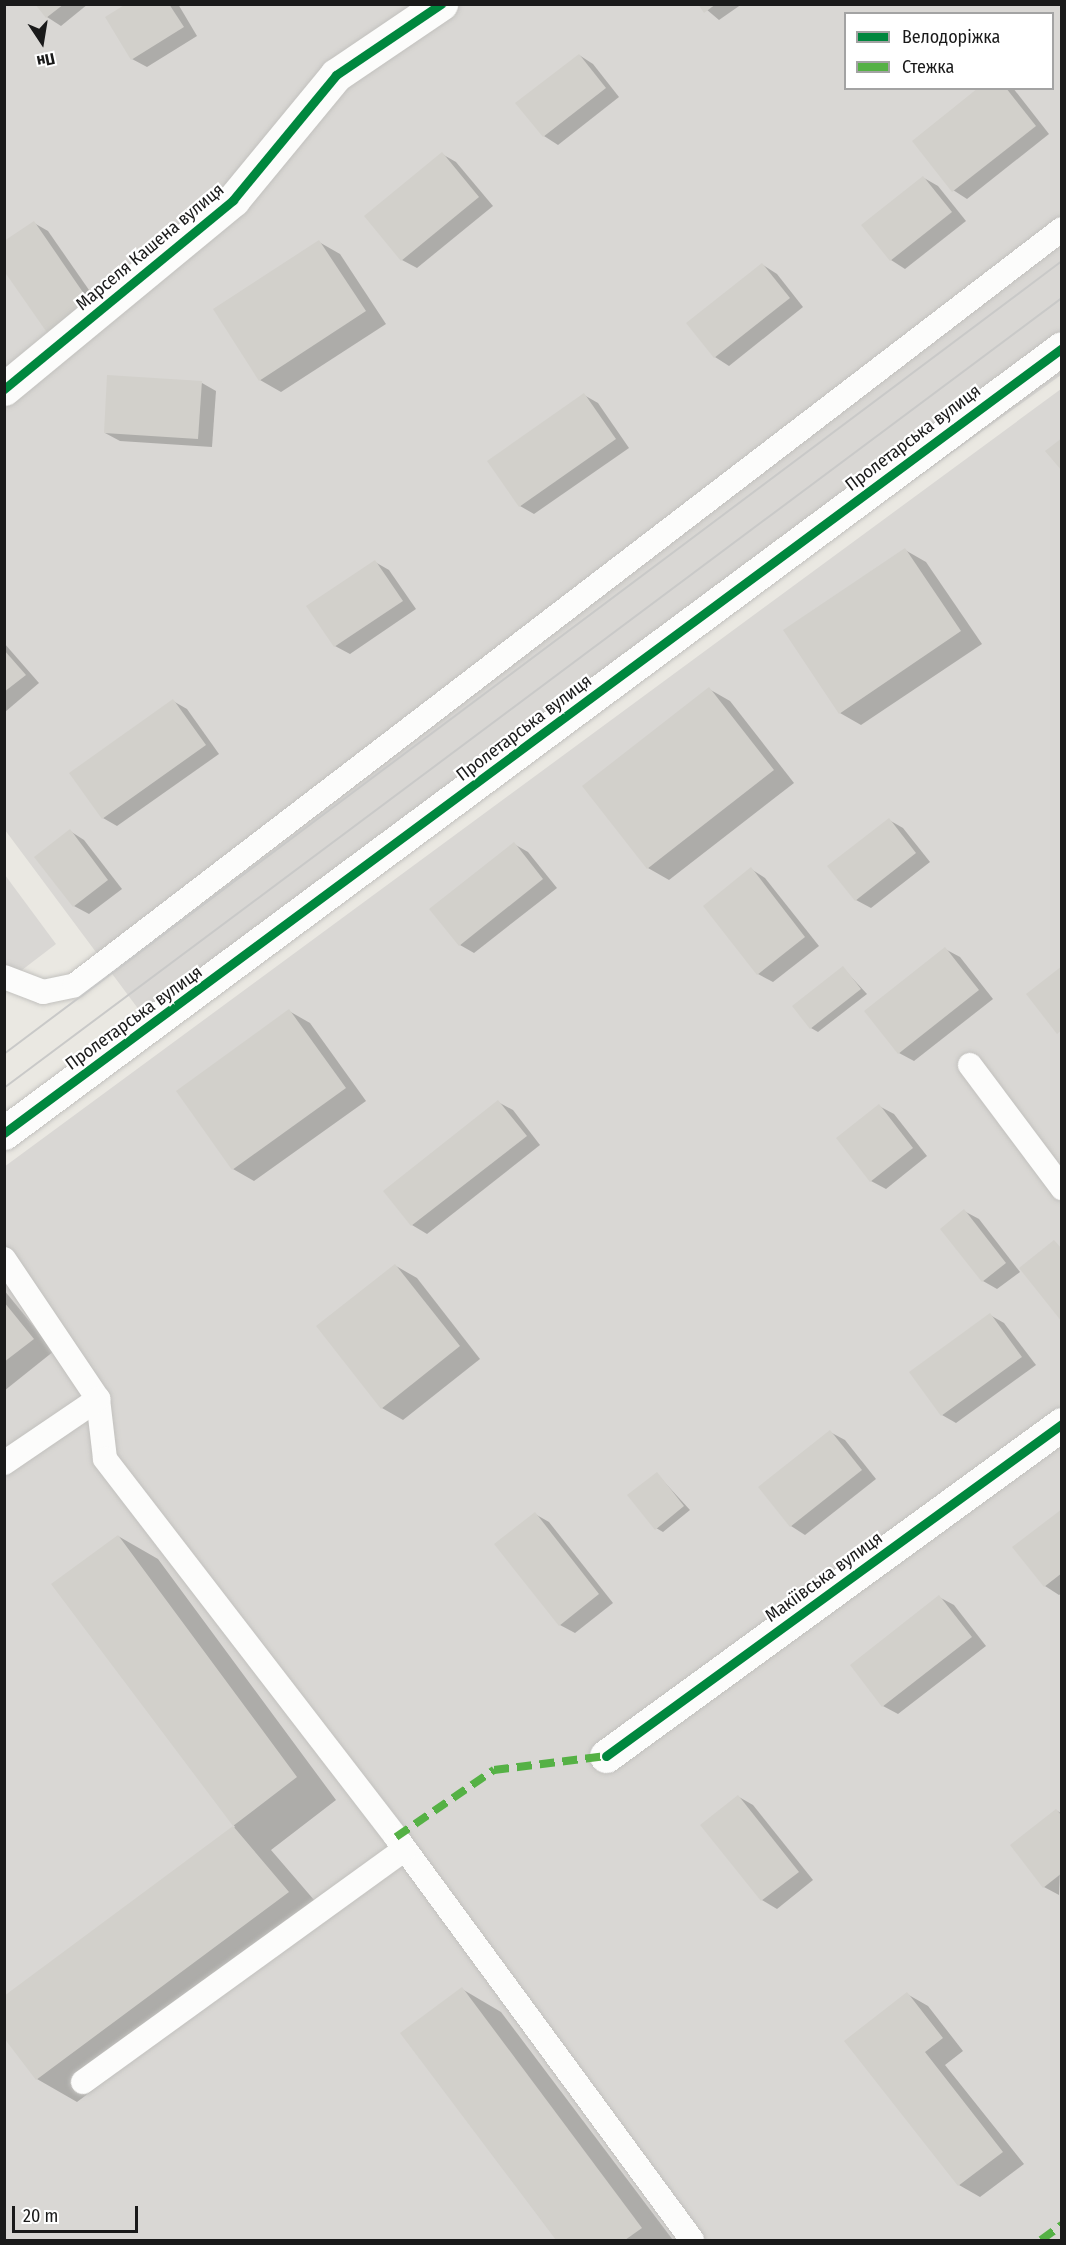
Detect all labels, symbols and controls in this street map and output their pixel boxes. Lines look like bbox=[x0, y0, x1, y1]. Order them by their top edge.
north arrow bbox=[12, 12, 72, 72]
legend bbox=[844, 12, 1054, 90]
text: Велодоріжка bbox=[902, 26, 1000, 48]
text: Пн bbox=[35, 49, 57, 71]
text: Стежка bbox=[902, 56, 954, 78]
street label: Марселя Кашена вулиця bbox=[72, 179, 228, 315]
street label: Пролетарська вулиця bbox=[841, 380, 985, 496]
street label: Пролетарська вулиця bbox=[452, 670, 596, 786]
street label: Пролетарська вулиця bbox=[61, 961, 207, 1075]
street label: Макіївська вулиця bbox=[761, 1527, 887, 1627]
scale bar bbox=[15, 2194, 141, 2232]
text: 20 m bbox=[23, 2205, 58, 2227]

